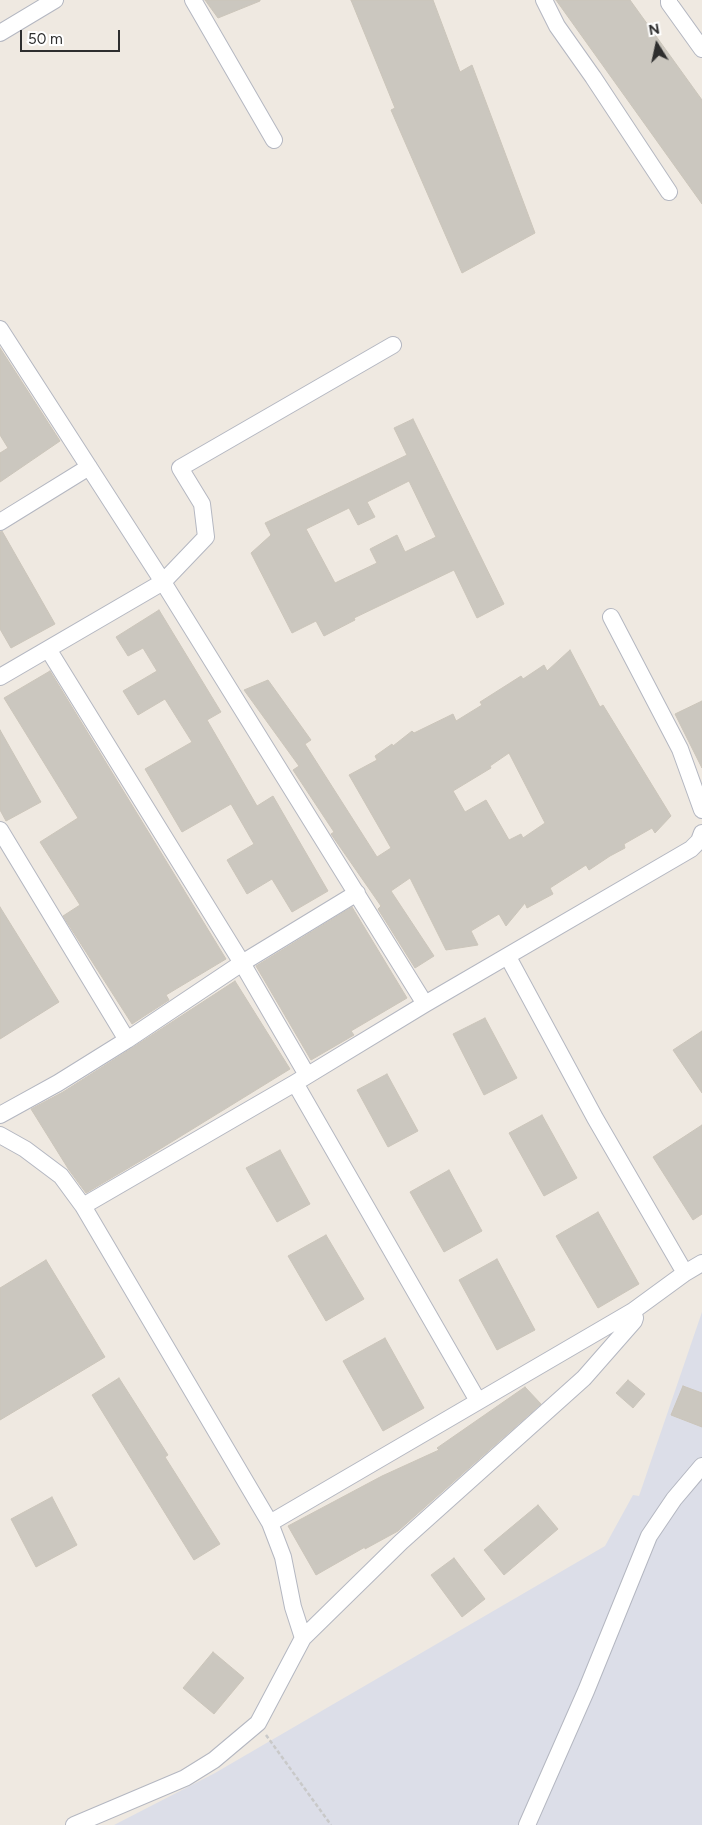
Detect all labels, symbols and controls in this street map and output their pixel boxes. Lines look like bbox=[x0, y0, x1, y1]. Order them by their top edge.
scale bar bbox=[22, 20, 122, 52]
north arrow bbox=[632, 20, 682, 70]
text: N bbox=[647, 20, 661, 39]
text: 50 m bbox=[28, 30, 63, 48]

